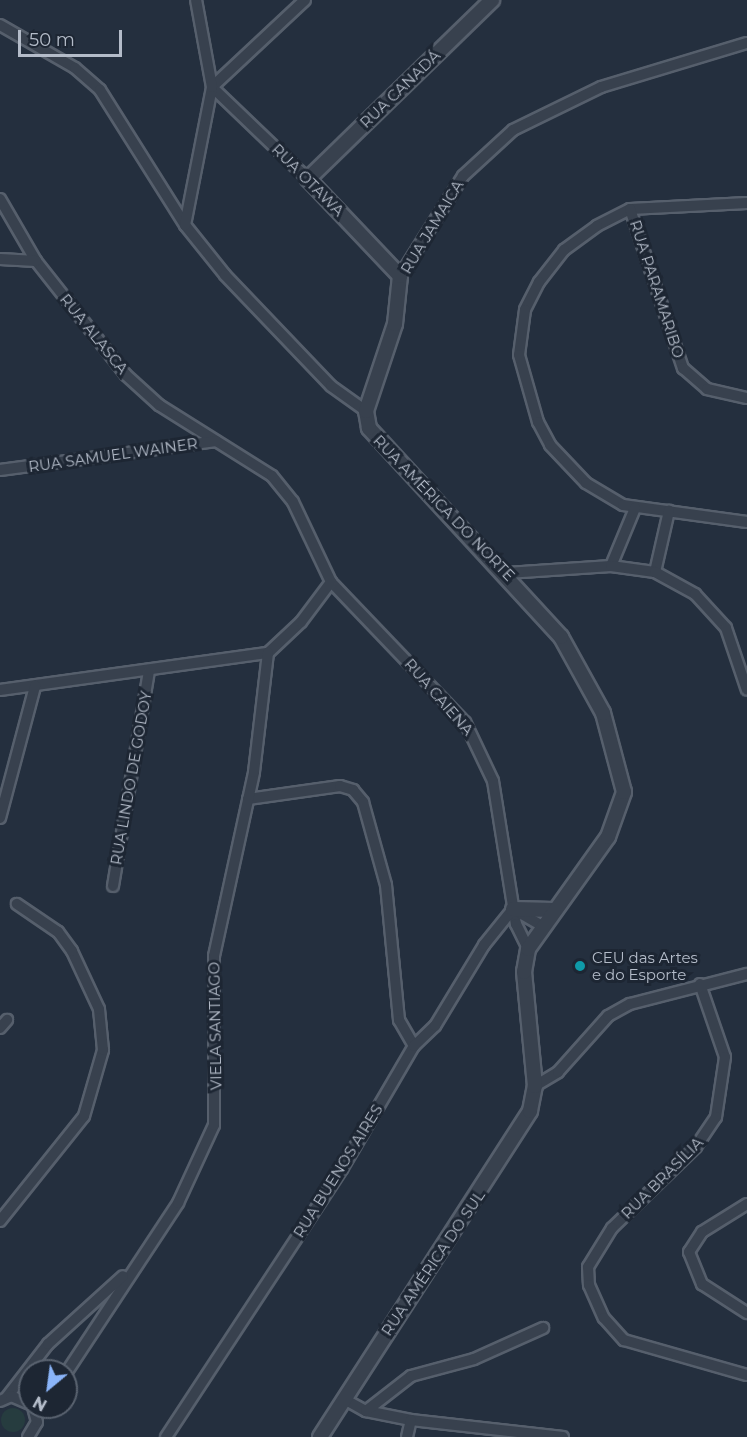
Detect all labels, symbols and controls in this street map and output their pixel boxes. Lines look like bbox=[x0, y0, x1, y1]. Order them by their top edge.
scale bar bbox=[21, 18, 124, 56]
text: 50 m bbox=[29, 29, 75, 51]
street label: RUA CANADÁ bbox=[356, 46, 444, 132]
street label: RUA OTAWA bbox=[268, 140, 348, 220]
street label: RUA JAMAICA bbox=[397, 177, 467, 277]
street label: RUA PARAMARIBO bbox=[626, 218, 688, 360]
street label: RUA ALASCA bbox=[56, 290, 132, 378]
street label: RUA AMÉRICA DO NORTE bbox=[370, 431, 518, 585]
street label: RUA SAMUEL WAINER bbox=[27, 434, 199, 476]
street label: RUA CAIENA bbox=[401, 655, 477, 739]
street label: RUA LINDO DE GODOY bbox=[107, 690, 155, 866]
place label: CEU das Artes e do Esporte bbox=[592, 948, 698, 983]
marker: CEU das Artes e do Esporte bbox=[573, 959, 587, 973]
street label: VIELA SANTIAGO bbox=[205, 962, 225, 1090]
street label: RUA BUENOS AIRES bbox=[290, 1101, 386, 1241]
street label: RUA BRASÍLIA bbox=[617, 1133, 707, 1223]
street label: RUA AMÉRICA DO SUL bbox=[378, 1187, 488, 1339]
north arrow bbox=[18, 1359, 78, 1419]
text: N bbox=[30, 1392, 50, 1415]

